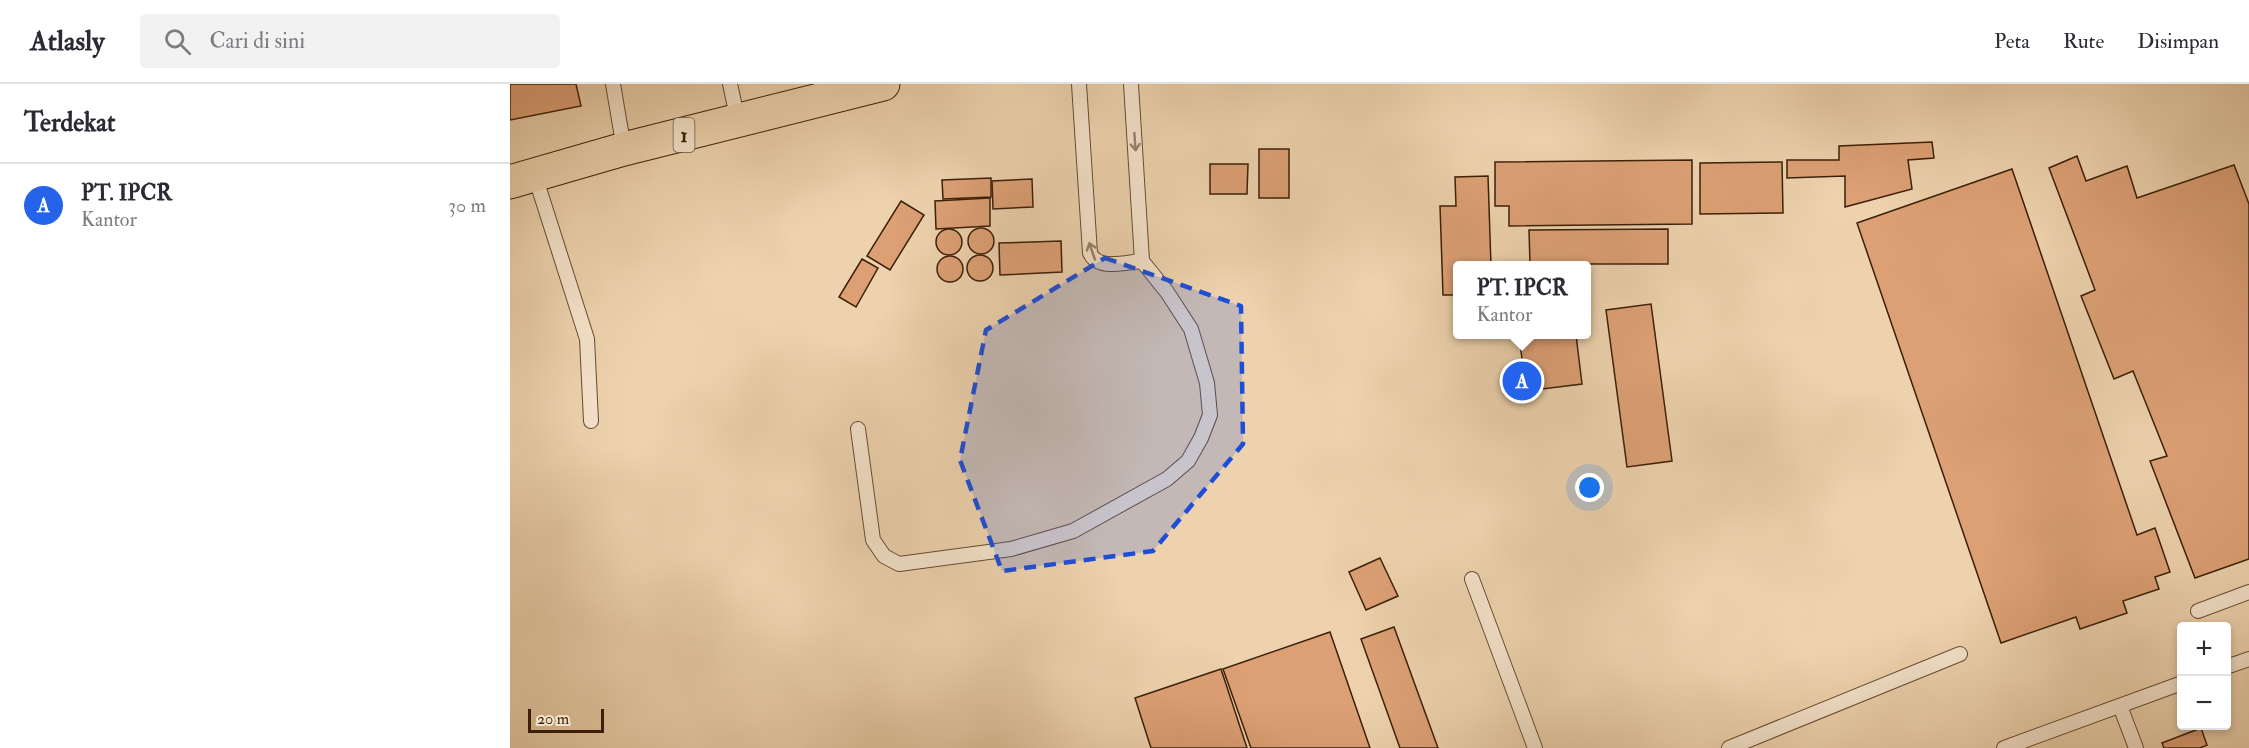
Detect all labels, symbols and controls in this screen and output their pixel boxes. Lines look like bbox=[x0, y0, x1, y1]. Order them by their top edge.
search box bbox=[140, 14, 560, 68]
text: Atlasly bbox=[30, 24, 104, 59]
icon: search bbox=[161, 25, 194, 58]
text: Cari di sini bbox=[209, 27, 305, 55]
text: Peta bbox=[1994, 28, 2030, 55]
text: Rute bbox=[2063, 28, 2104, 55]
text: Disimpan bbox=[2137, 28, 2219, 55]
text: Terdekat bbox=[24, 107, 115, 139]
road number: 1 bbox=[674, 118, 694, 152]
one-way arrow bbox=[1129, 132, 1140, 152]
text: PT. IPCR bbox=[81, 179, 172, 207]
text: A bbox=[37, 193, 50, 218]
text: 30 m bbox=[448, 193, 486, 218]
text: Kantor bbox=[81, 207, 137, 232]
one-way arrow bbox=[1086, 242, 1097, 261]
popup bbox=[1453, 261, 1591, 339]
text: PT. IPCR bbox=[1476, 274, 1568, 302]
text: Kantor bbox=[1476, 302, 1532, 327]
pin: A bbox=[1502, 358, 1542, 404]
your location bbox=[1575, 473, 1604, 502]
map controls bbox=[2177, 622, 2231, 730]
button: + bbox=[2177, 622, 2231, 676]
button: − bbox=[2177, 676, 2231, 730]
scale bar bbox=[528, 706, 604, 734]
text: 20 m bbox=[537, 709, 569, 729]

